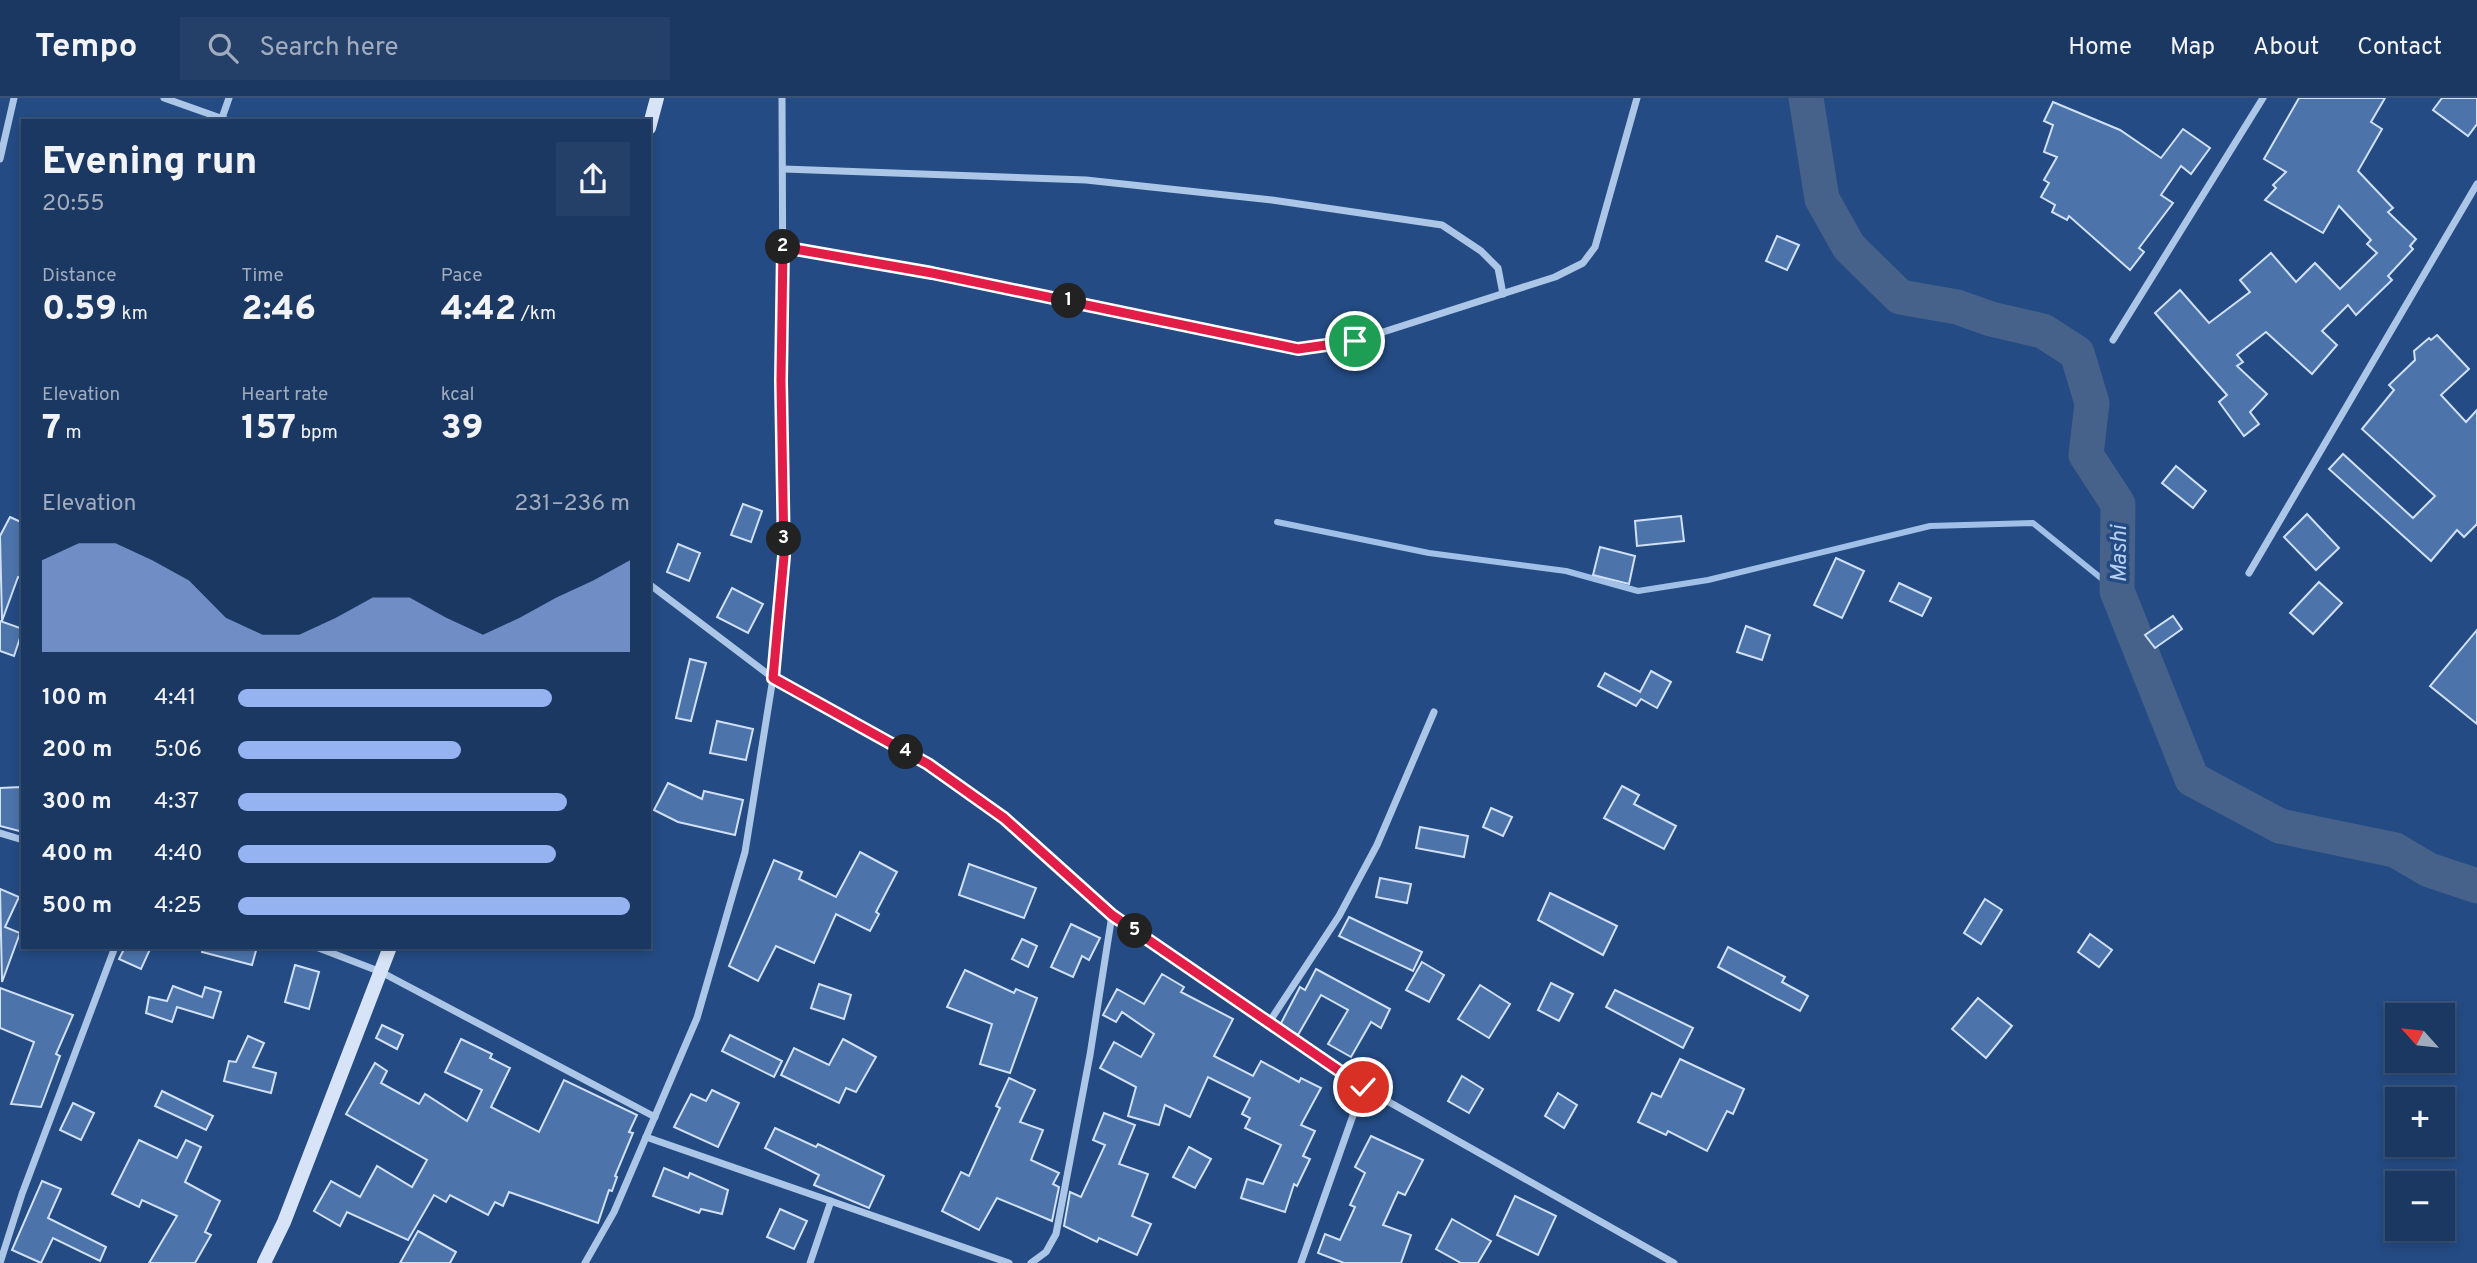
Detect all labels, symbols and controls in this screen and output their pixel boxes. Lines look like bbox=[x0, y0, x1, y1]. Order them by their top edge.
search box bbox=[180, 17, 670, 80]
text: Tempo bbox=[35, 27, 138, 69]
icon: search bbox=[204, 29, 242, 67]
text: Search here bbox=[260, 32, 398, 65]
text: Home bbox=[2068, 33, 2132, 63]
text: Map bbox=[2170, 33, 2215, 63]
text: About bbox=[2253, 33, 2319, 63]
text: Contact bbox=[2357, 33, 2442, 63]
text: Evening run bbox=[42, 139, 257, 188]
button: share bbox=[556, 142, 630, 216]
text: 20:55 bbox=[42, 190, 105, 219]
pin: 2 bbox=[766, 230, 800, 264]
text: 2 bbox=[777, 234, 788, 258]
text: Distance bbox=[42, 264, 117, 288]
text: Time bbox=[241, 264, 284, 288]
text: Pace bbox=[441, 264, 482, 288]
pin: 1 bbox=[1052, 284, 1086, 318]
text: 0.59 bbox=[42, 288, 117, 332]
text: 2:46 bbox=[241, 288, 316, 332]
text: 4:42 bbox=[441, 288, 516, 332]
text: 1 bbox=[1065, 288, 1072, 312]
text: km bbox=[117, 302, 148, 326]
text: /km bbox=[516, 302, 556, 326]
pin bbox=[1325, 311, 1385, 371]
icon: arrive bbox=[1336, 322, 1374, 360]
text: Elevation bbox=[42, 383, 120, 407]
text: Heart rate bbox=[241, 383, 328, 407]
text: kcal bbox=[441, 383, 474, 407]
text: 7 bbox=[42, 407, 61, 451]
text: 157 bbox=[241, 407, 296, 451]
text: 39 bbox=[441, 407, 484, 451]
text: m bbox=[61, 421, 82, 445]
text: bpm bbox=[296, 421, 338, 445]
text: Elevation bbox=[42, 490, 137, 519]
text: 231–236 m bbox=[514, 490, 630, 519]
pin: 3 bbox=[766, 522, 802, 556]
water label: Mashi bbox=[2106, 524, 2135, 583]
text: 3 bbox=[778, 526, 789, 550]
text: 100 m bbox=[42, 684, 107, 713]
text: 4:41 bbox=[154, 684, 196, 713]
pin: 4 bbox=[888, 734, 923, 770]
text: 200 m bbox=[42, 736, 112, 765]
text: 5:06 bbox=[154, 736, 202, 765]
text: 4 bbox=[899, 739, 912, 763]
text: 300 m bbox=[42, 788, 112, 817]
text: 4:37 bbox=[154, 788, 199, 817]
text: 400 m bbox=[42, 840, 113, 869]
text: 4:40 bbox=[154, 840, 203, 869]
text: 500 m bbox=[42, 892, 112, 921]
text: 4:25 bbox=[154, 892, 202, 921]
pin: 5 bbox=[1118, 914, 1152, 948]
text: 5 bbox=[1129, 918, 1140, 942]
north arrow bbox=[2385, 1003, 2455, 1073]
map controls bbox=[2385, 1003, 2455, 1241]
pin bbox=[1333, 1057, 1393, 1117]
icon: check bbox=[1344, 1068, 1382, 1106]
button: + bbox=[2385, 1087, 2455, 1157]
button: − bbox=[2385, 1171, 2455, 1241]

